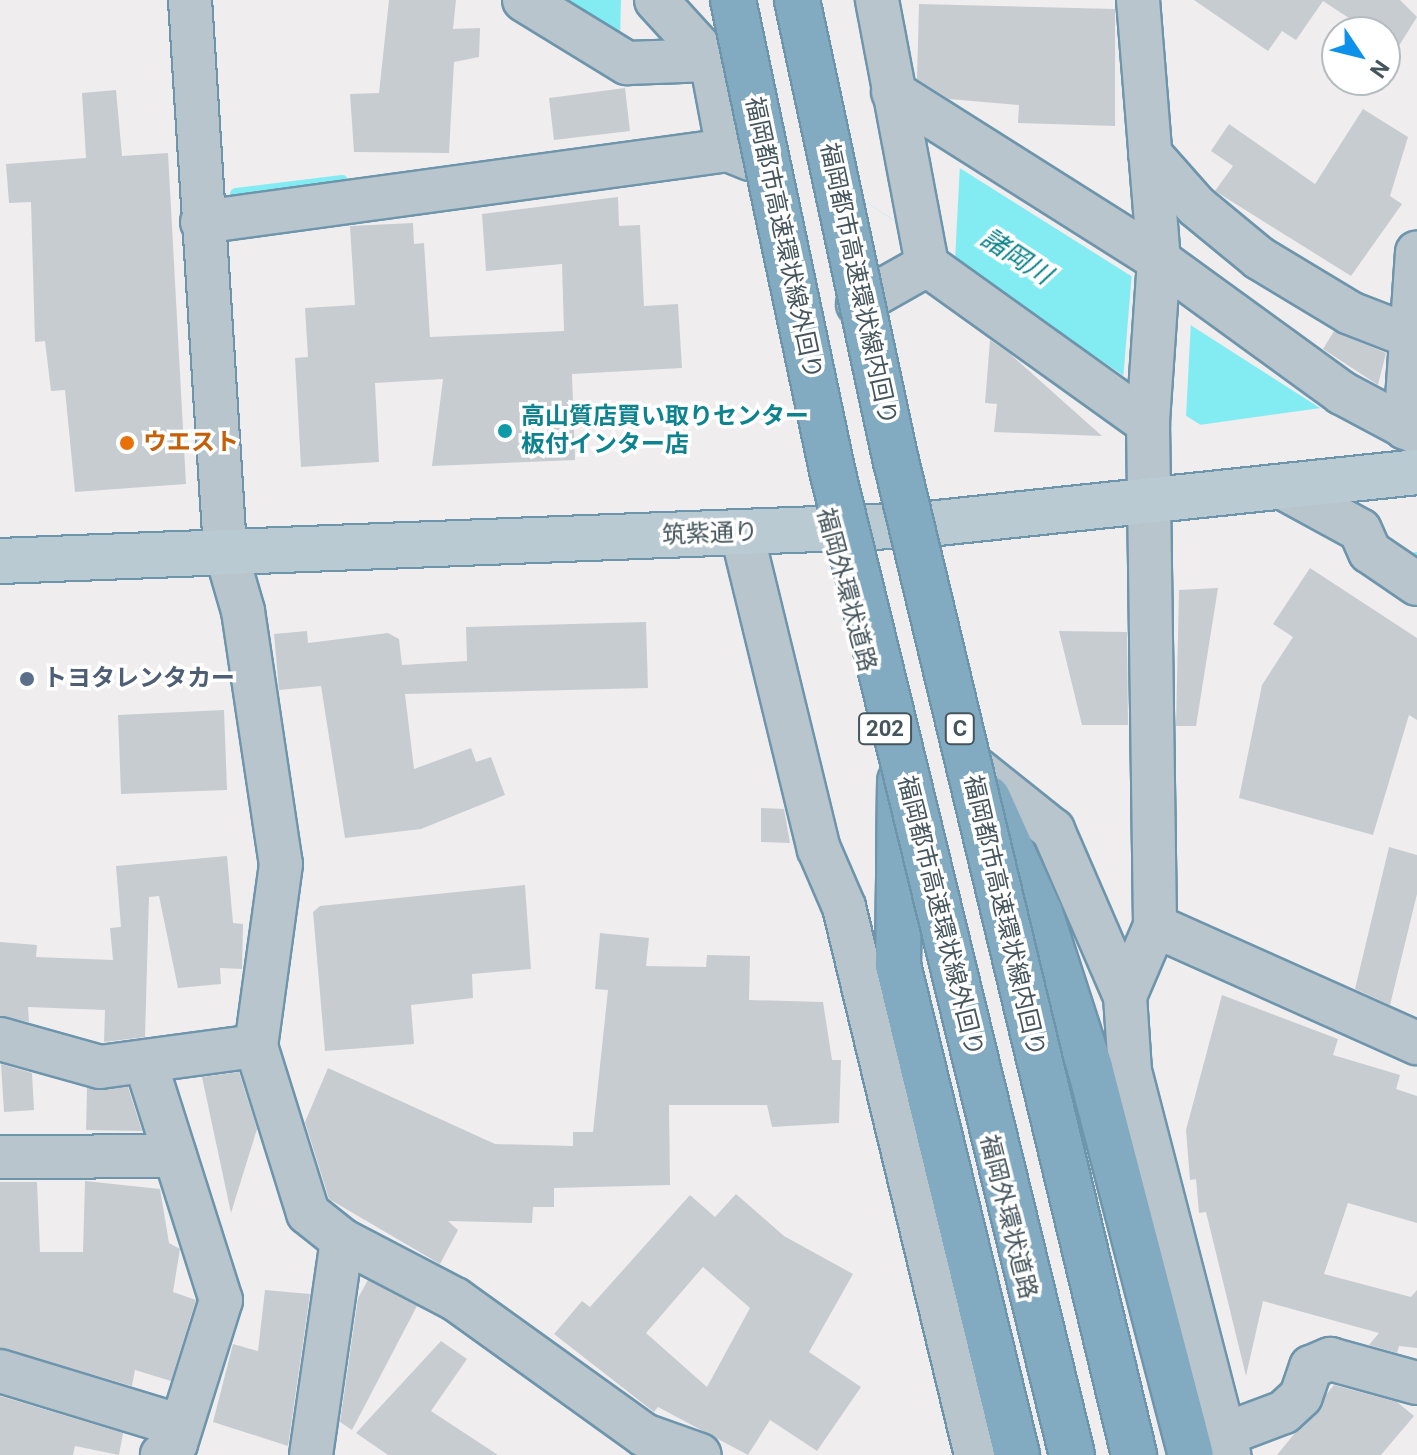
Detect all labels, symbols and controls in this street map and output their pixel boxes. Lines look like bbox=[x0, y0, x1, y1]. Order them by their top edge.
north arrow bbox=[1321, 16, 1401, 96]
text: N bbox=[1365, 55, 1394, 82]
street label: 福岡都市高速環状線外回り bbox=[739, 94, 827, 382]
street label: 福岡都市高速環状線内回り bbox=[814, 140, 902, 428]
water label: 諸岡川 bbox=[975, 223, 1057, 291]
place label: 高山質店買い取りセンター 板付インター店 bbox=[521, 403, 809, 459]
marker: 高山質店買い取りセンター 板付インター店 bbox=[496, 422, 514, 440]
place label: ウエスト bbox=[143, 429, 239, 457]
marker: ウエスト bbox=[118, 434, 136, 452]
street label: 福岡外環状道路 bbox=[810, 505, 882, 675]
street label: 筑紫通り bbox=[662, 518, 758, 550]
place label: トヨタレンタカー bbox=[43, 665, 235, 693]
marker: トヨタレンタカー bbox=[18, 670, 36, 688]
road number: 202 bbox=[857, 711, 913, 747]
road number: C bbox=[944, 711, 976, 747]
street label: 福岡都市高速環状線内回り bbox=[958, 772, 1050, 1060]
street label: 福岡都市高速環状線外回り bbox=[891, 773, 989, 1059]
street label: 福岡外環状道路 bbox=[974, 1132, 1042, 1302]

